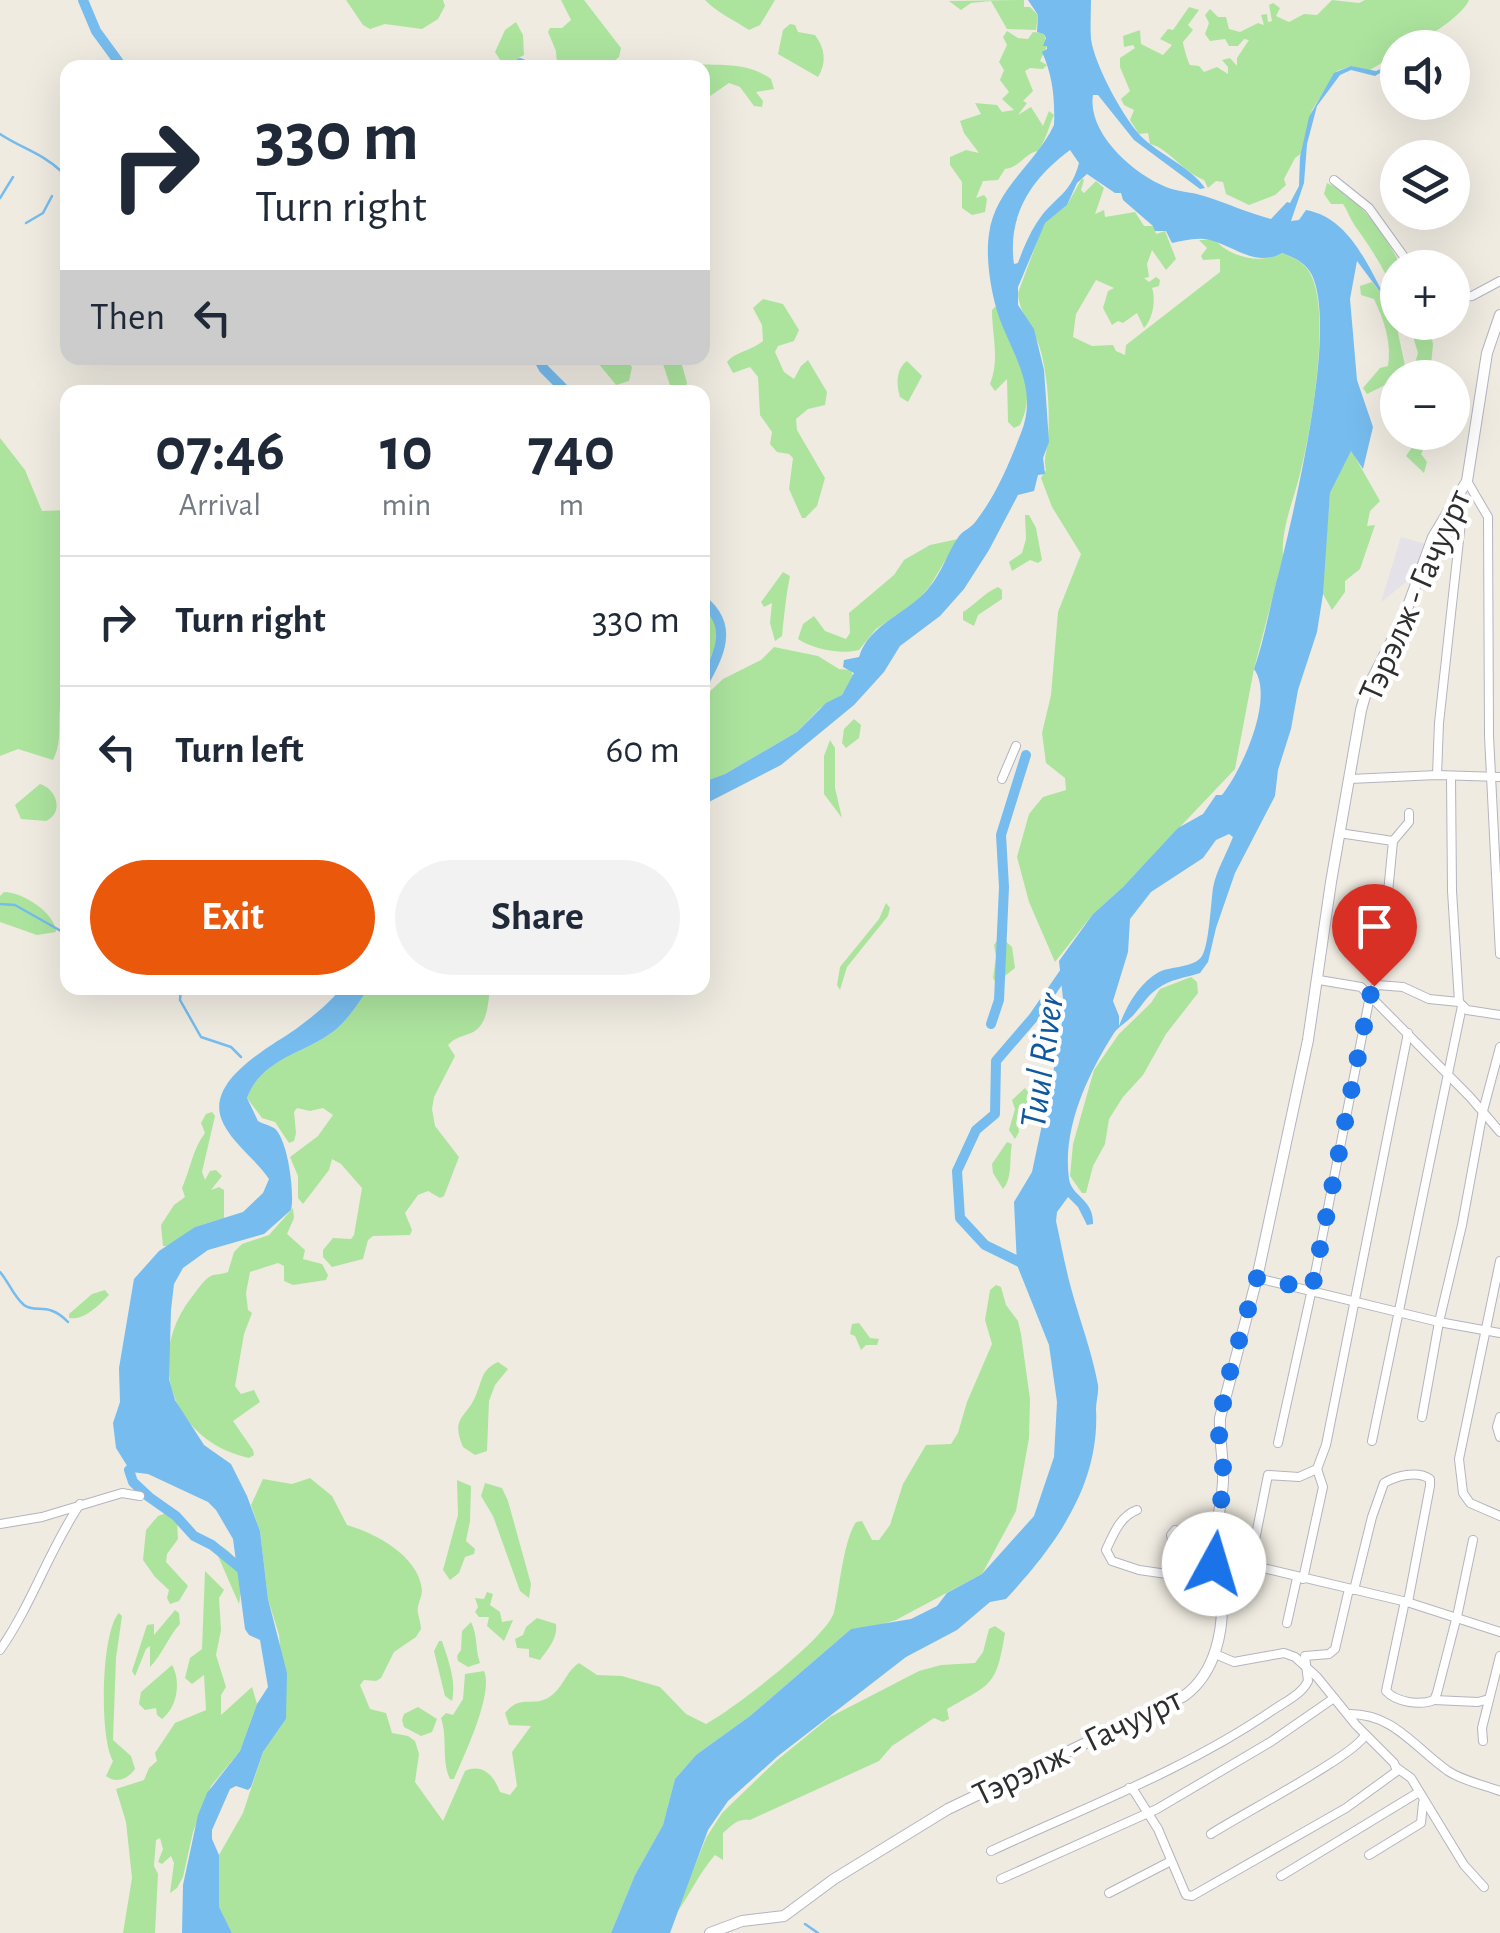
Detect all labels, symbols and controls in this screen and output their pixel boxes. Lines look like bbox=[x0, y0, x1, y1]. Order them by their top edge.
map controls bbox=[1380, 30, 1470, 450]
button: sound bbox=[1380, 30, 1470, 120]
icon: right bbox=[90, 100, 220, 230]
text: 330 m bbox=[255, 103, 419, 173]
button: layers bbox=[1380, 140, 1470, 230]
text: Turn right bbox=[255, 185, 427, 230]
button: + bbox=[1380, 250, 1470, 340]
icon: left bbox=[185, 290, 240, 345]
text: Then bbox=[90, 299, 165, 337]
button: − bbox=[1380, 360, 1470, 450]
text: 07:46 bbox=[155, 421, 285, 481]
text: 10 bbox=[380, 421, 433, 481]
text: 740 bbox=[528, 421, 615, 481]
street label: Тэрэлж - Гачуурт bbox=[1353, 484, 1478, 706]
text: Arrival bbox=[179, 489, 261, 521]
text: min bbox=[381, 489, 431, 521]
text: m bbox=[559, 489, 584, 521]
icon: right bbox=[90, 594, 145, 649]
text: Turn right bbox=[175, 602, 325, 640]
text: 330 m bbox=[592, 602, 680, 640]
icon: left bbox=[90, 724, 145, 779]
text: Turn left bbox=[175, 732, 303, 770]
text: 60 m bbox=[605, 732, 680, 770]
button: Exit bbox=[90, 860, 375, 975]
button: Share bbox=[395, 860, 680, 975]
pin bbox=[1332, 884, 1417, 987]
icon: arrive bbox=[1347, 899, 1402, 954]
water label: Tuul River bbox=[1015, 990, 1071, 1131]
position arrow bbox=[1162, 1512, 1266, 1616]
street label: Тэрэлж - Гачуурт bbox=[968, 1682, 1188, 1813]

